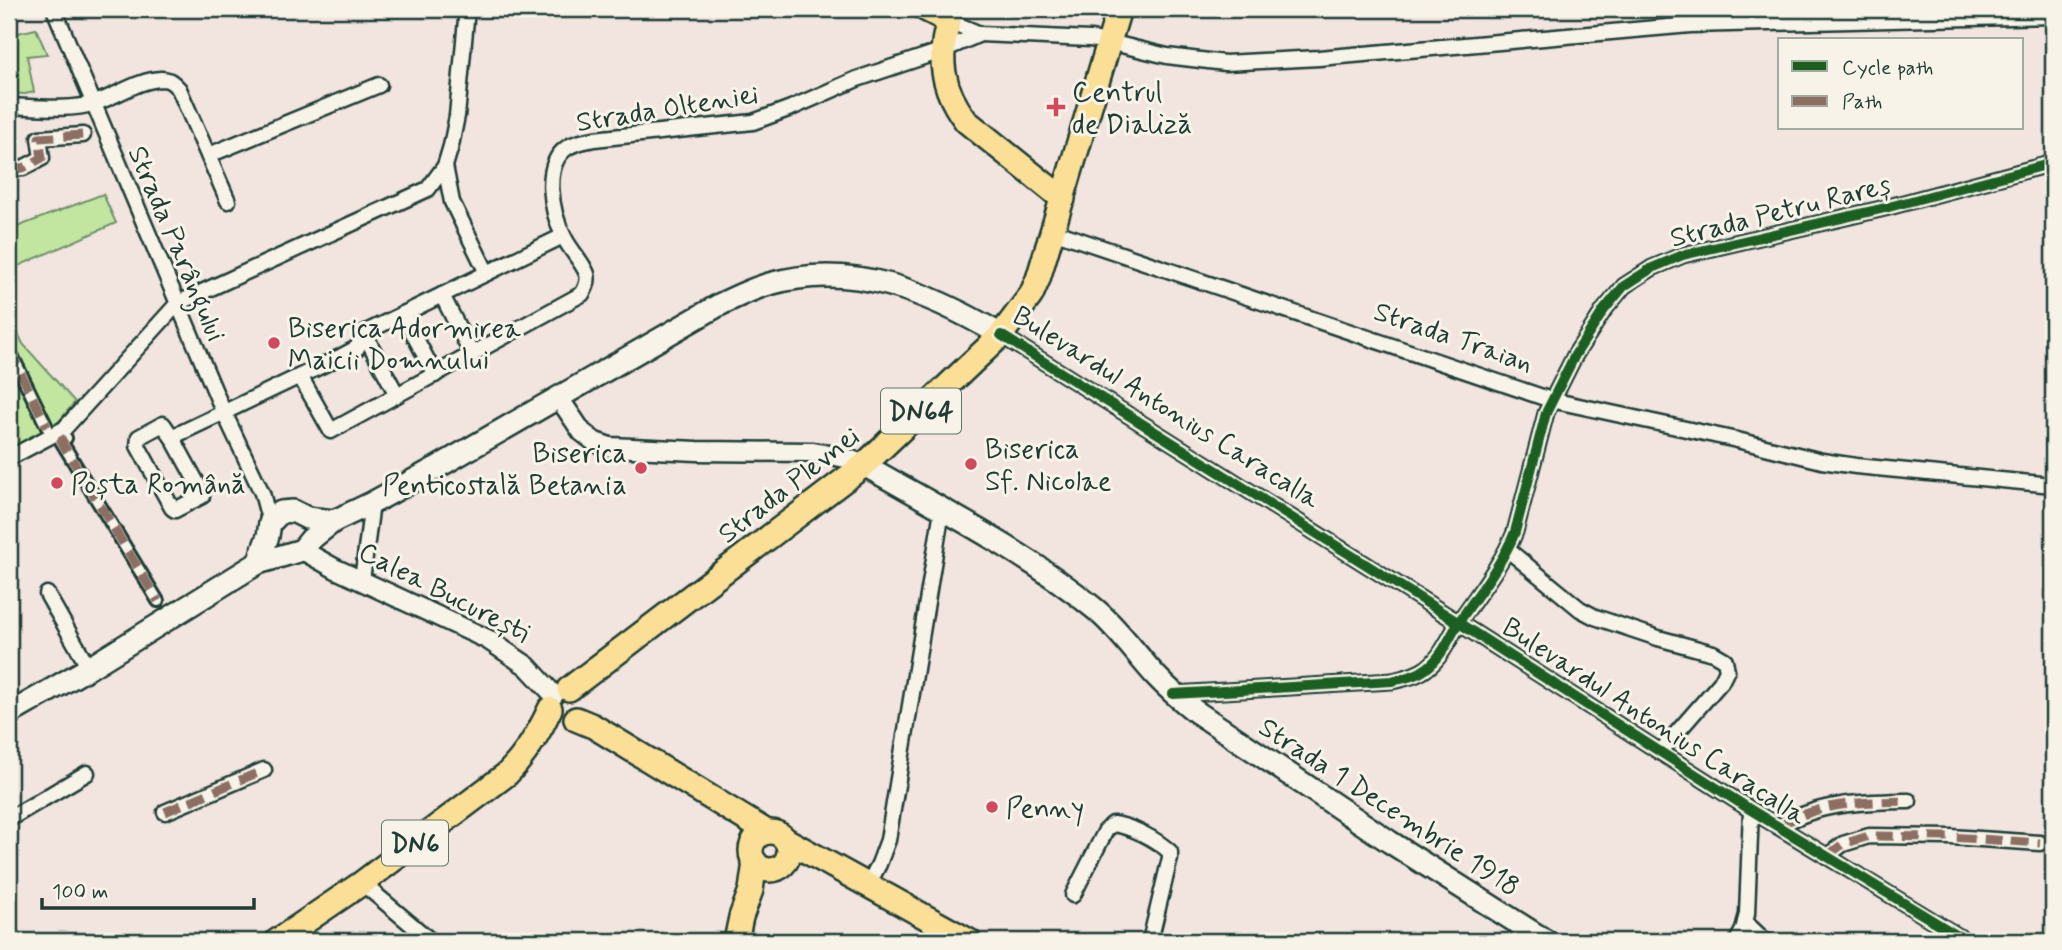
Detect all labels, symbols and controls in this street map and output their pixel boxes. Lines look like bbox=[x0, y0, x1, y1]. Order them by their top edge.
legend bbox=[1778, 38, 2024, 130]
text: Cycle path bbox=[1842, 54, 1933, 82]
place label: Centrul de Dializă bbox=[1072, 75, 1192, 144]
street label: Strada Olteniei bbox=[574, 77, 761, 142]
text: Path bbox=[1842, 88, 1882, 116]
marker: Centrul de Dializă bbox=[1046, 97, 1066, 117]
street label: Strada Parângului bbox=[115, 140, 234, 349]
street label: Strada Petru Rareș bbox=[1666, 167, 1895, 258]
street label: Strada Traian bbox=[1369, 294, 1538, 383]
street label: Bulevardul Antonius Caracalla bbox=[1005, 298, 1327, 518]
place label: Biserica Adormirea Maicii Domnului bbox=[288, 311, 521, 380]
marker: Biserica Adormirea Maicii Domnului bbox=[266, 335, 282, 351]
road number: DN64 bbox=[881, 388, 961, 434]
street label: Strada Plevnei bbox=[711, 419, 868, 553]
place label: Biserica Sf. Nicolae bbox=[985, 432, 1112, 501]
place label: Biserica Penticostală Betania bbox=[382, 436, 627, 505]
marker: Biserica Sf. Nicolae bbox=[963, 456, 979, 472]
marker: Biserica Penticostală Betania bbox=[633, 460, 649, 476]
place label: Poșta Română bbox=[71, 467, 246, 504]
marker: Poșta Română bbox=[49, 475, 65, 491]
street label: Calea București bbox=[352, 534, 536, 652]
street label: Bulevardul Antonius Caracalla bbox=[1494, 610, 1813, 835]
street label: Strada 1 Decembrie 1918 bbox=[1251, 710, 1526, 906]
place label: Penny bbox=[1006, 791, 1084, 828]
marker: Penny bbox=[984, 799, 1000, 815]
road number: DN6 bbox=[382, 820, 448, 866]
scale bar bbox=[42, 866, 254, 910]
text: 100 m bbox=[52, 878, 108, 906]

